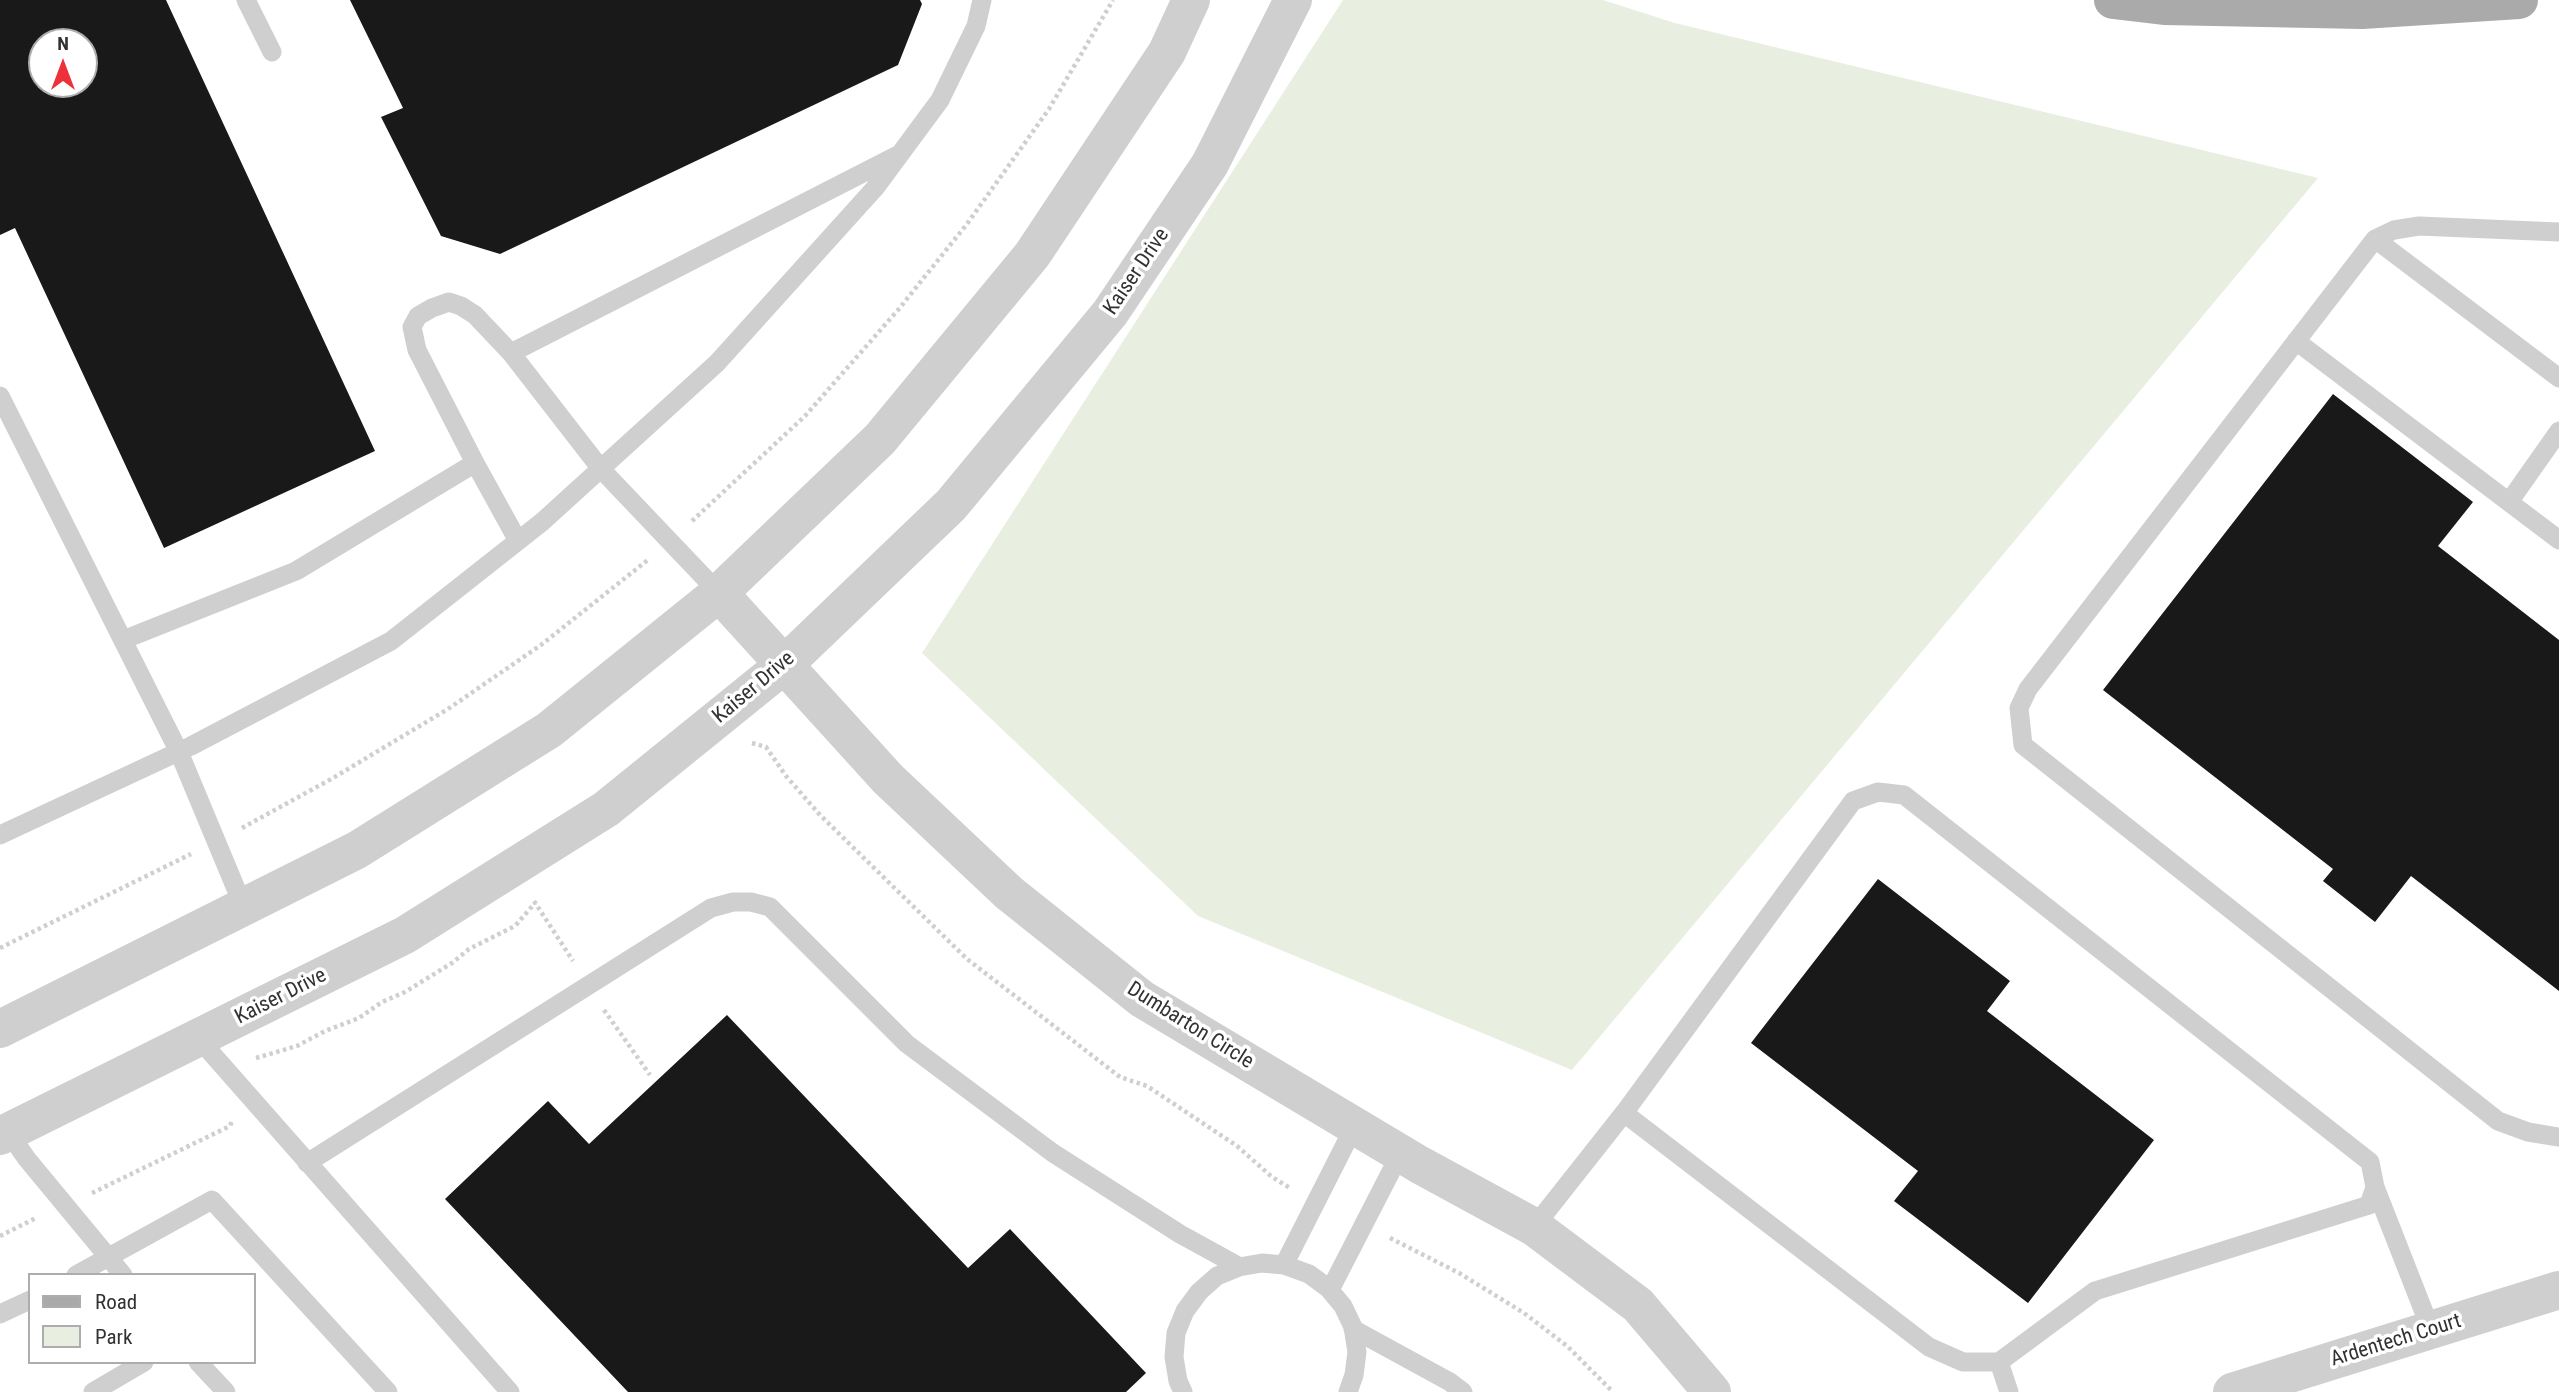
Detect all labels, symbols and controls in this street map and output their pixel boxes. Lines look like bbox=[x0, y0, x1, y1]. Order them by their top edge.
north arrow bbox=[28, 28, 98, 98]
text: N bbox=[57, 32, 69, 55]
street label: Kaiser Drive bbox=[1099, 224, 1175, 320]
street label: Kaiser Drive bbox=[708, 647, 800, 729]
street label: Kaiser Drive bbox=[231, 963, 331, 1031]
street label: Dumbarton Circle bbox=[1122, 977, 1258, 1075]
legend bbox=[28, 1273, 256, 1364]
text: Road bbox=[95, 1290, 137, 1314]
street label: Ardentech Court bbox=[2328, 1309, 2464, 1373]
text: Park bbox=[95, 1325, 132, 1349]

